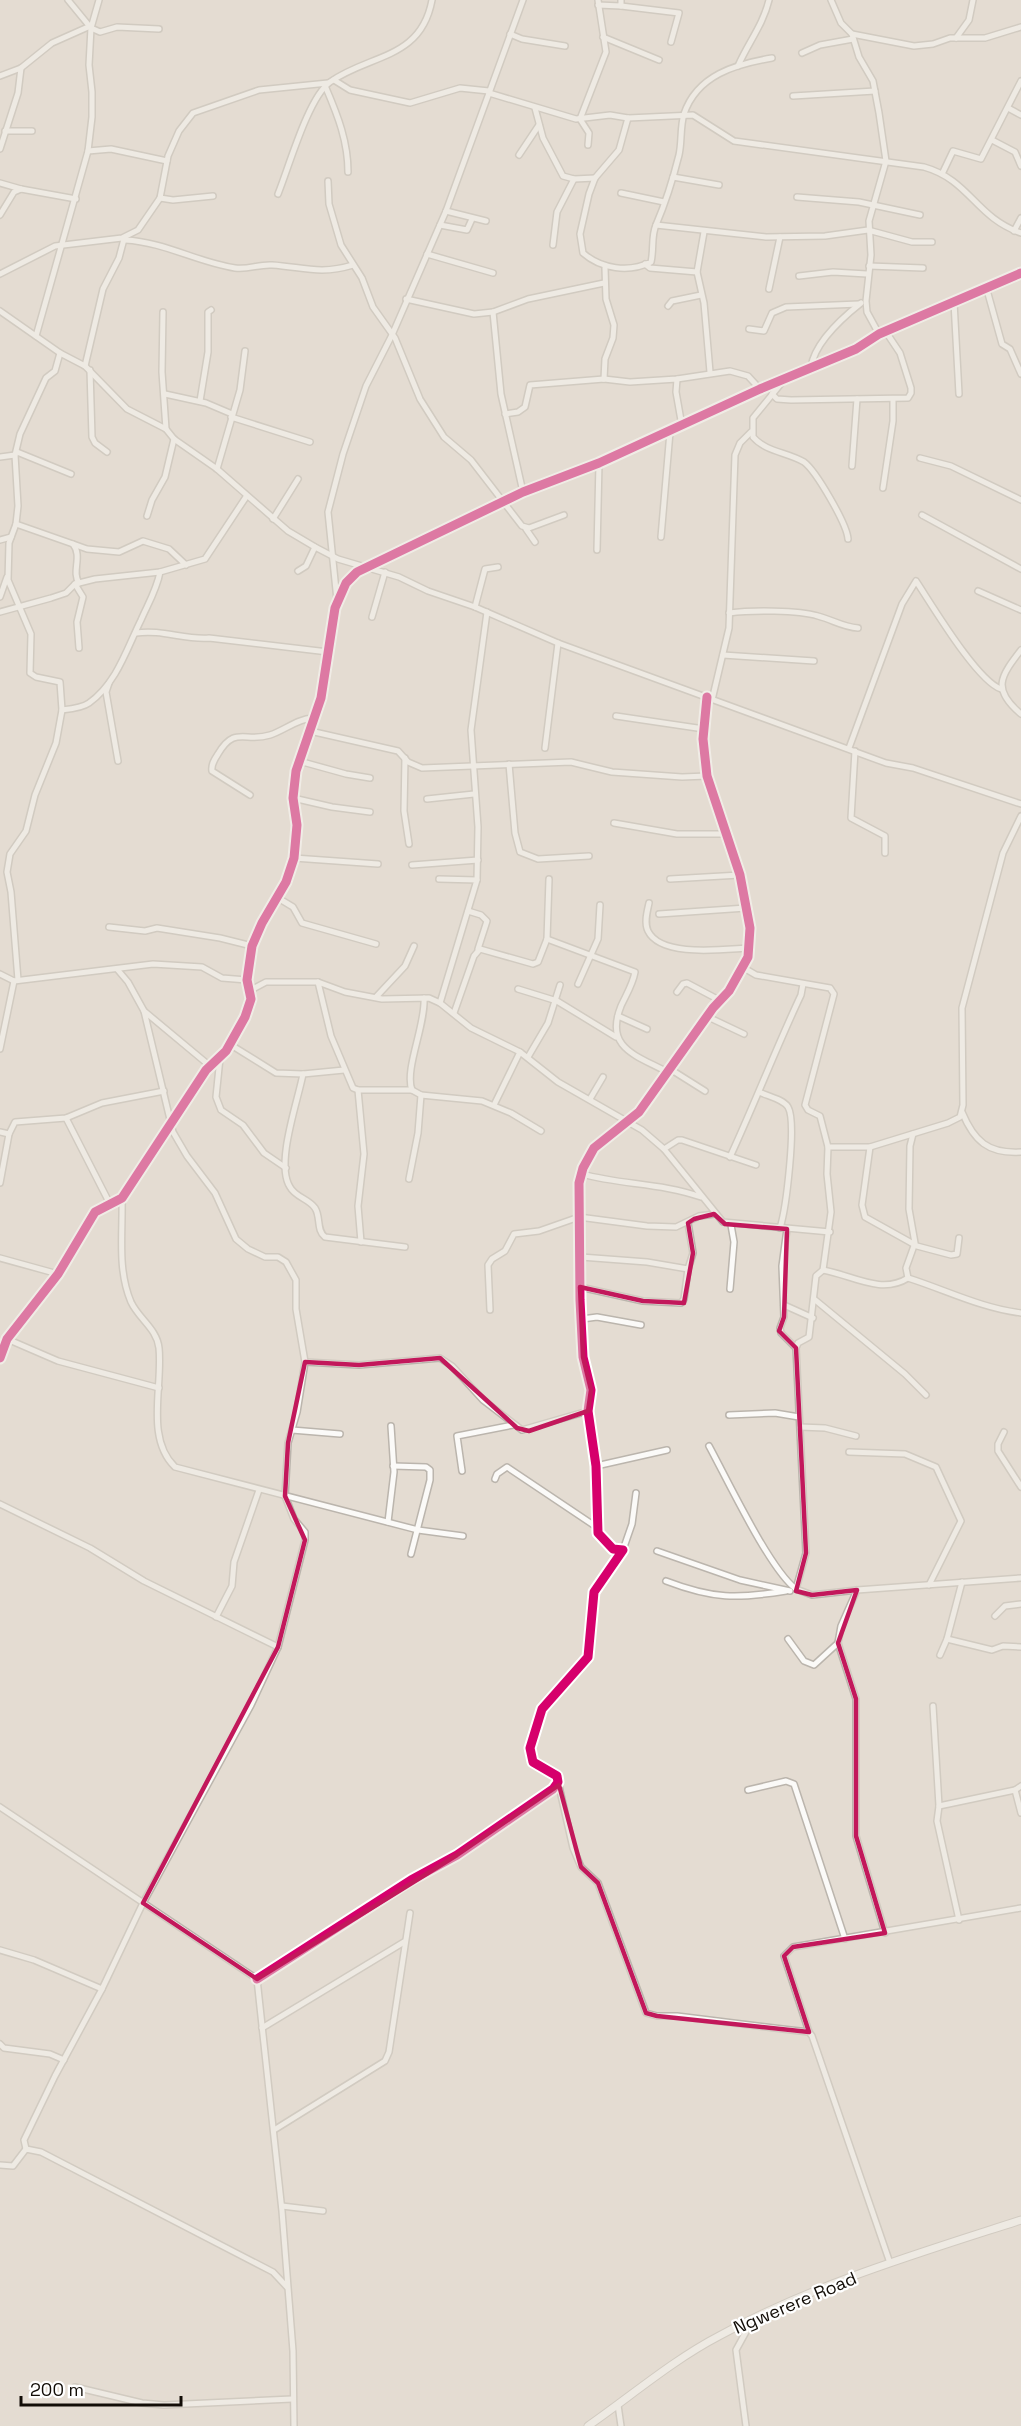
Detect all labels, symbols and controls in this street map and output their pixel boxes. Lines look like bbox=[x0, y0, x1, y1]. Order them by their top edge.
street label: Ngwerere Road bbox=[730, 2266, 860, 2339]
scale bar bbox=[21, 2369, 182, 2407]
text: 200 m bbox=[30, 2378, 84, 2401]

